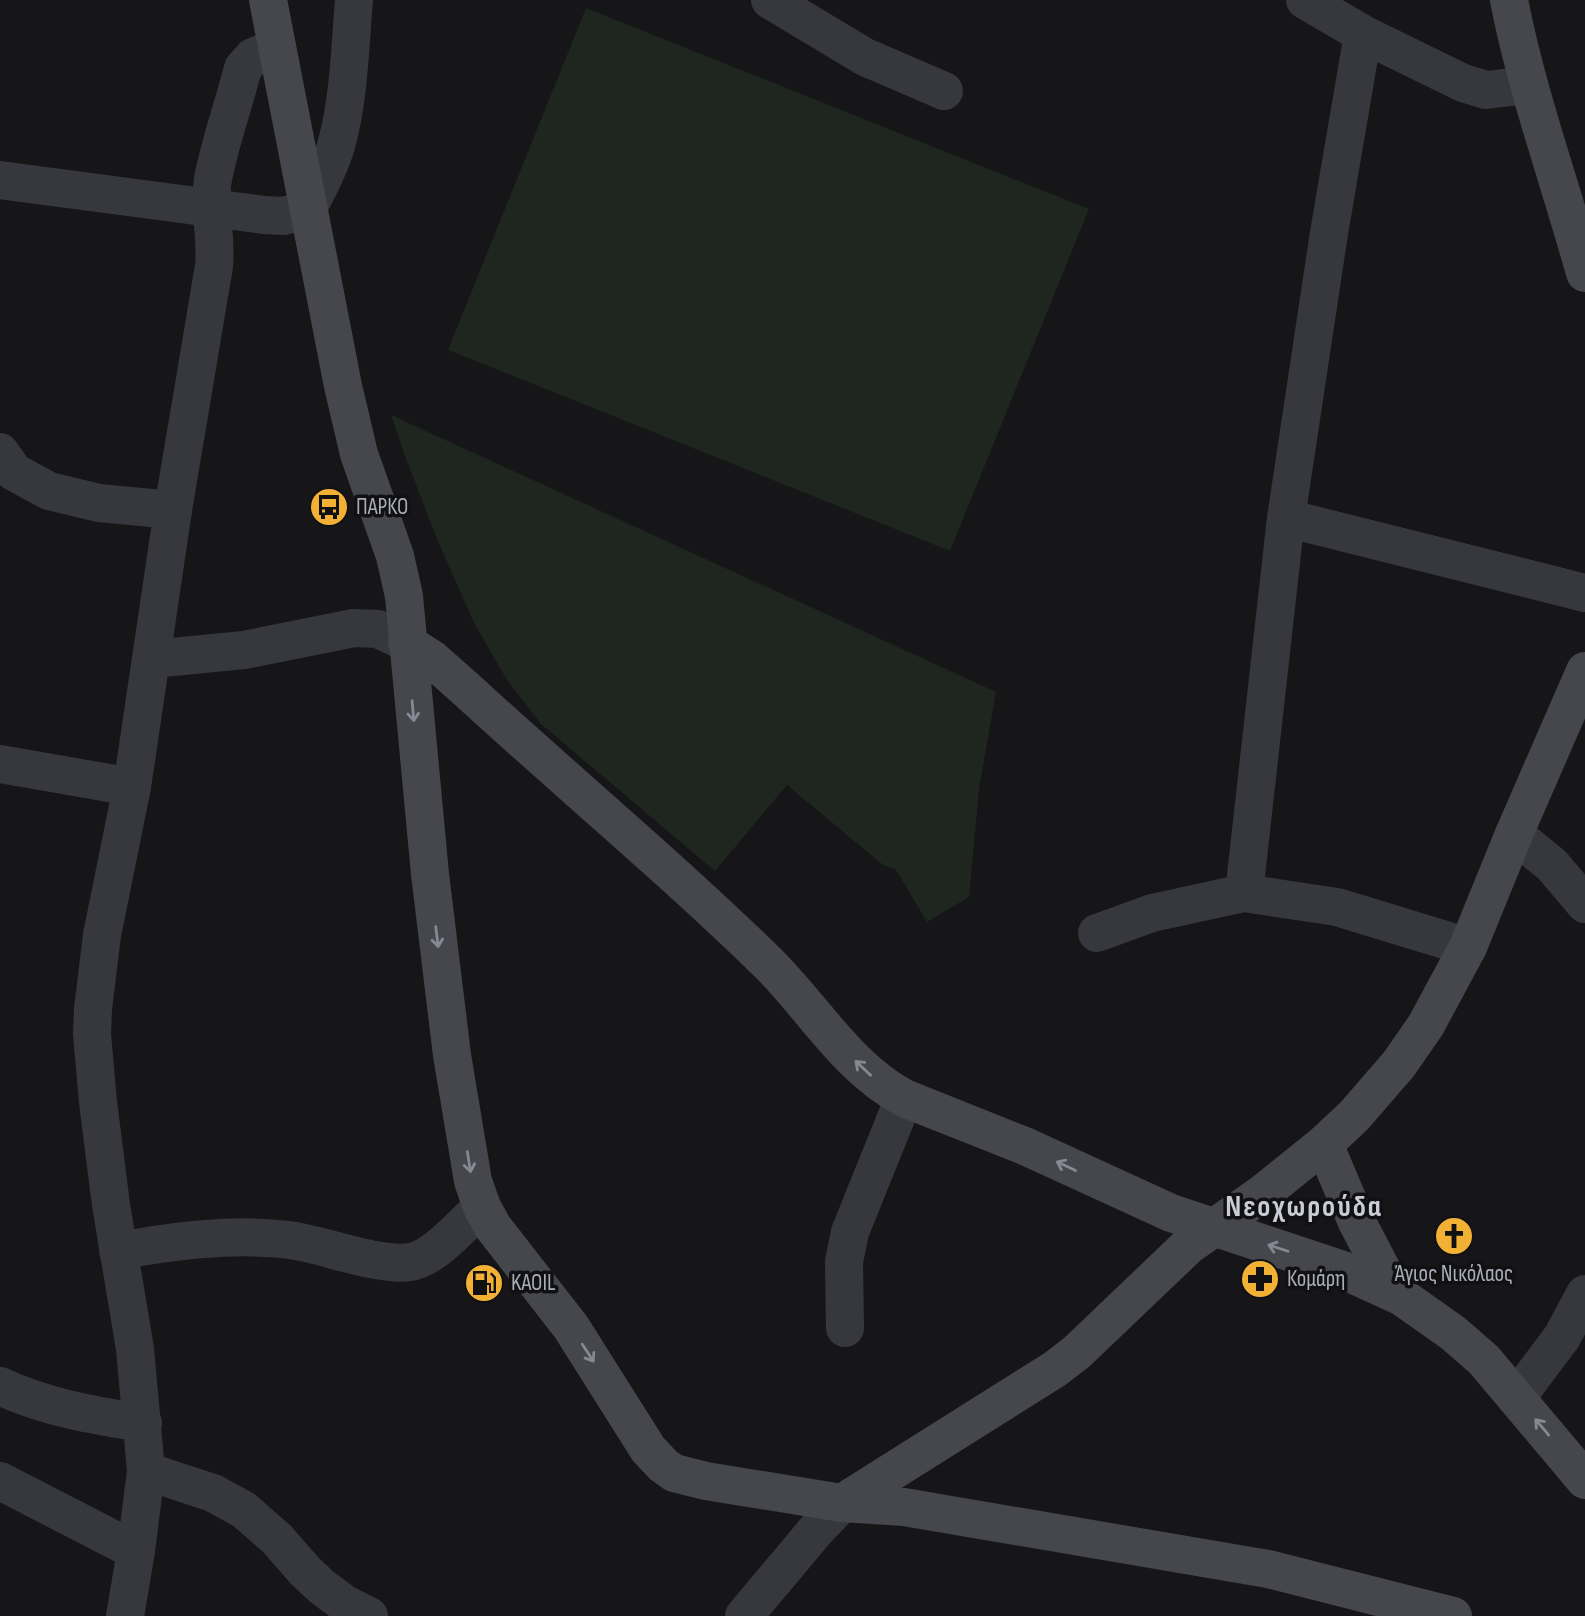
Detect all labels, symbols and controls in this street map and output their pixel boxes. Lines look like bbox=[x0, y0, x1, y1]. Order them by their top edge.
bus stop icon: ΠΑΡΚΟ bbox=[308, 486, 350, 528]
place label: ΠΑΡΚΟ bbox=[356, 493, 408, 521]
one-way arrow bbox=[407, 699, 420, 722]
one-way arrow bbox=[431, 925, 444, 948]
one-way arrow bbox=[854, 1060, 872, 1076]
one-way arrow bbox=[463, 1150, 476, 1173]
one-way arrow bbox=[1056, 1158, 1077, 1171]
district label: Νεοχωρούδα bbox=[1225, 1189, 1383, 1225]
church icon: Άγιος Νικόλαος bbox=[1433, 1215, 1475, 1257]
one-way arrow bbox=[1267, 1241, 1289, 1254]
pharmacy icon: Κομάρη bbox=[1239, 1258, 1281, 1300]
place label: Άγιος Νικόλαος bbox=[1395, 1260, 1513, 1288]
fuel station icon: KAOIL bbox=[463, 1262, 505, 1304]
place label: Κομάρη bbox=[1287, 1265, 1345, 1293]
place label: KAOIL bbox=[511, 1269, 556, 1297]
one-way arrow bbox=[581, 1343, 595, 1363]
one-way arrow bbox=[1534, 1418, 1550, 1436]

